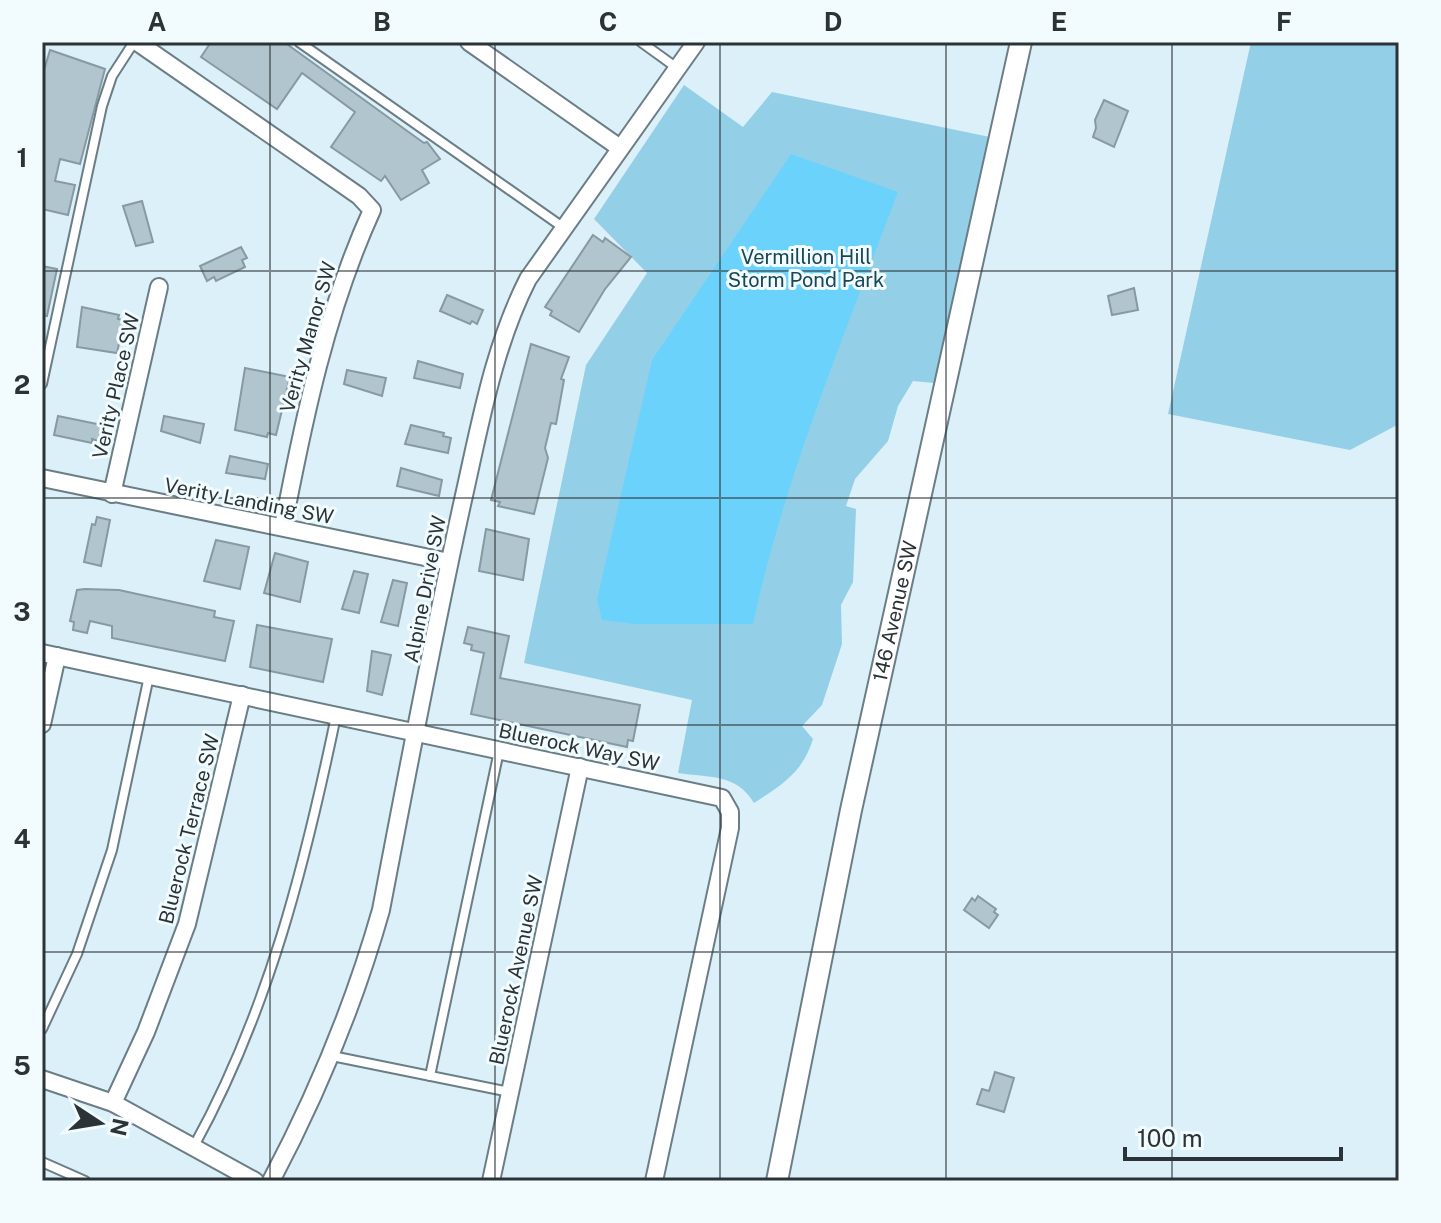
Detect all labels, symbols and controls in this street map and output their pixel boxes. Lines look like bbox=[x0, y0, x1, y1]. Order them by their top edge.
text: A bbox=[148, 6, 167, 37]
text: B bbox=[373, 6, 391, 37]
text: C bbox=[599, 6, 617, 37]
text: D bbox=[824, 6, 842, 37]
text: E bbox=[1051, 6, 1067, 37]
text: F bbox=[1276, 6, 1292, 37]
text: 1 bbox=[16, 142, 28, 173]
park label: Vermillion Hill Storm Pond Park bbox=[728, 245, 884, 292]
street label: Verity Manor SW bbox=[275, 259, 341, 415]
street label: Verity Place SW bbox=[88, 311, 144, 461]
text: 2 bbox=[14, 369, 30, 400]
street label: Verity Landing SW bbox=[162, 473, 336, 529]
street label: Alpine Drive SW bbox=[399, 513, 451, 665]
street label: 146 Avenue SW bbox=[868, 538, 922, 684]
text: 3 bbox=[13, 596, 31, 627]
street label: Bluerock Way SW bbox=[496, 718, 662, 776]
street label: Bluerock Terrace SW bbox=[154, 732, 224, 926]
text: 4 bbox=[13, 823, 31, 854]
street label: Bluerock Avenue SW bbox=[484, 873, 548, 1067]
text: 5 bbox=[13, 1050, 31, 1081]
north arrow bbox=[60, 1083, 140, 1163]
scale bar bbox=[1125, 1111, 1341, 1161]
text: N bbox=[105, 1116, 134, 1138]
text: 100 m bbox=[1137, 1124, 1203, 1152]

